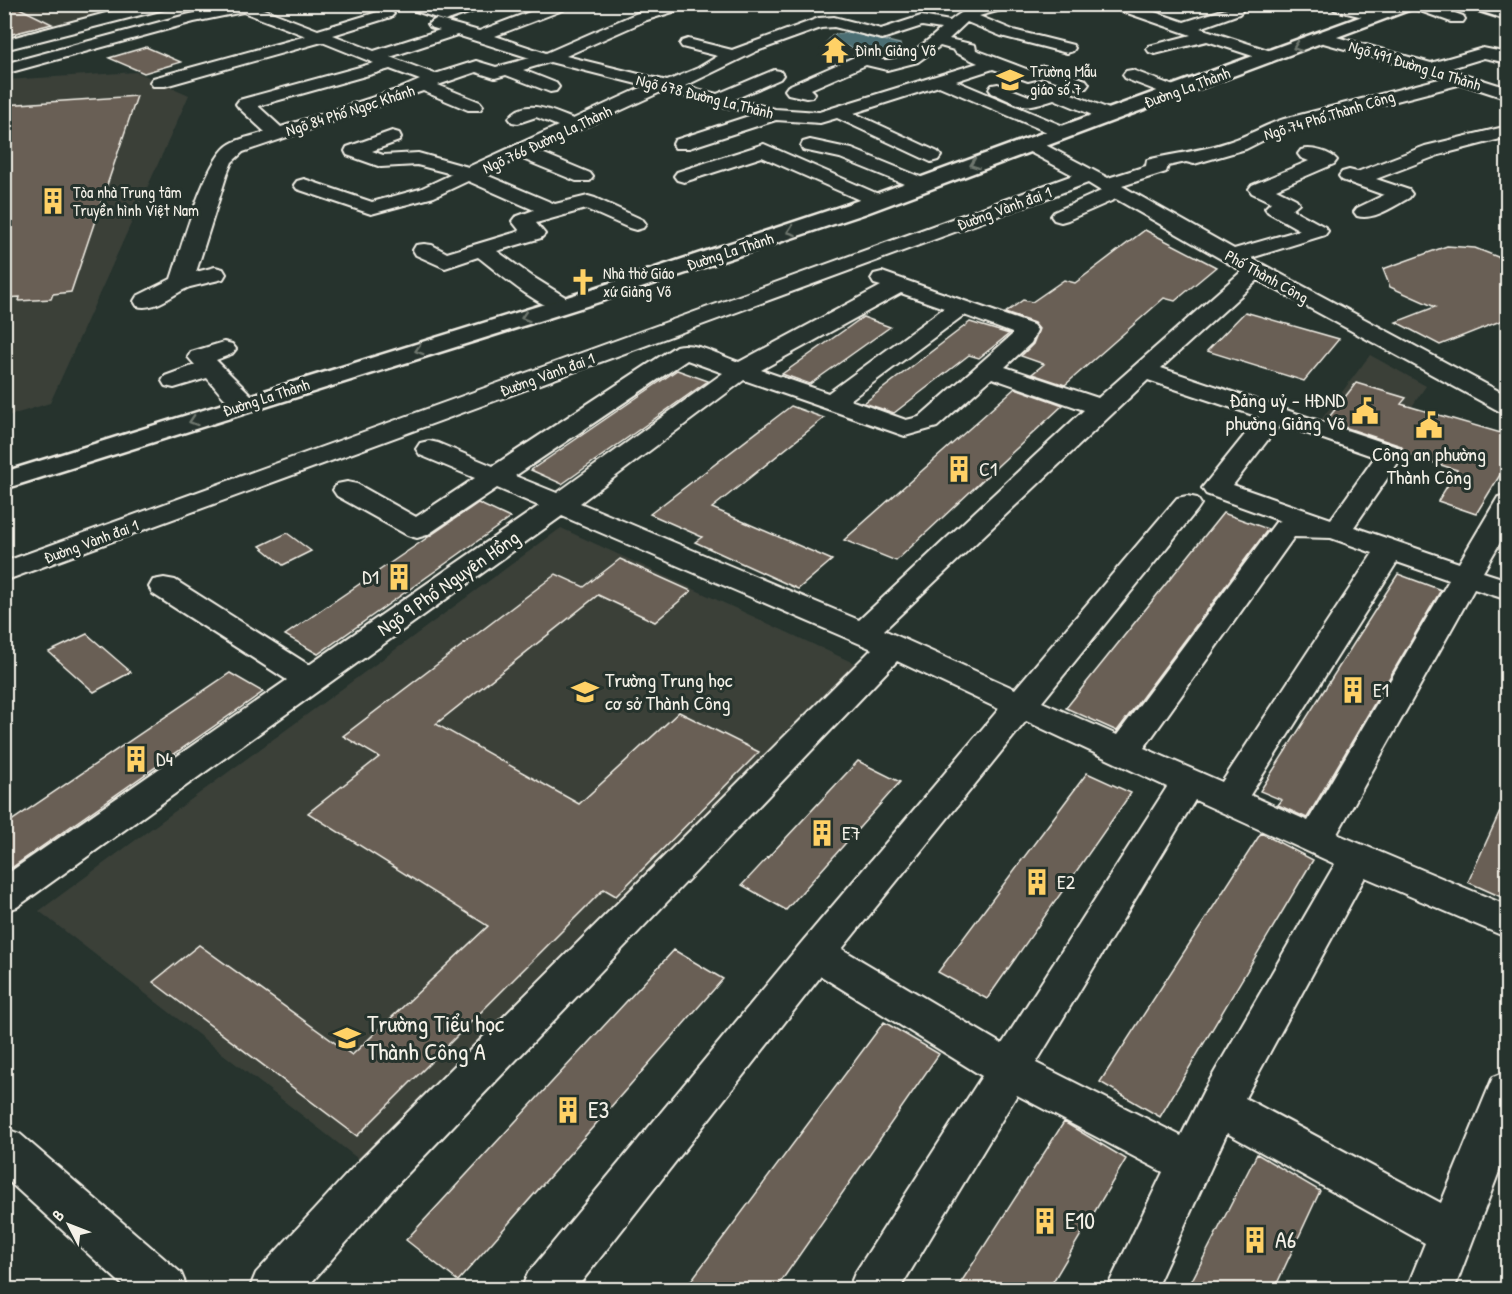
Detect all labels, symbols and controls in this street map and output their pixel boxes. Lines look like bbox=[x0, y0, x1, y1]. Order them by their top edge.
street label: Ngõ 491 Đường La Thành bbox=[1346, 34, 1484, 96]
temple icon: Đình Giảng Võ bbox=[820, 35, 850, 65]
place label: Đình Giảng Võ bbox=[855, 39, 937, 61]
one-way arrow bbox=[1293, 39, 1303, 52]
place label: Trường Mẫu giáo số 7 bbox=[1030, 60, 1097, 100]
street label: Đường La Thành bbox=[1141, 61, 1233, 113]
school or university icon: Trường Mẫu giáo số 7 bbox=[995, 65, 1025, 95]
street label: Ngõ 678 Đường La Thành bbox=[634, 68, 776, 124]
street label: Ngõ 84 Phố Ngọc Khánh bbox=[283, 79, 417, 141]
street label: Ngõ 74 Phố Thành Công bbox=[1261, 85, 1397, 145]
street label: Ngõ 766 Đường La Thành bbox=[479, 99, 615, 179]
one-way arrow bbox=[969, 157, 980, 169]
place label: Tòa nhà Trung tâm Truyền hình Việt Nam bbox=[73, 181, 199, 221]
street label: Đường Vành đai 1 bbox=[954, 181, 1055, 235]
building icon: Tòa nhà Trung tâm Truyền hình Việt Nam bbox=[38, 186, 68, 216]
one-way arrow bbox=[786, 224, 797, 236]
street label: Đường La Thành bbox=[684, 227, 776, 275]
street label: Phố Thành Công bbox=[1221, 244, 1313, 308]
place label: Nhà thờ Giáo xứ Giảng Võ bbox=[603, 262, 675, 302]
church icon: Nhà thờ Giáo xứ Giảng Võ bbox=[568, 267, 598, 297]
one-way arrow bbox=[520, 310, 531, 322]
one-way arrow bbox=[414, 343, 425, 355]
street label: Đường Vành đai 1 bbox=[497, 347, 598, 401]
street label: Đường La Thành bbox=[220, 373, 312, 421]
place label: Đảng uỷ - HĐND phường Giảng Võ bbox=[1226, 386, 1345, 436]
public building icon: Đảng uỷ - HĐND phường Giảng Võ bbox=[1350, 396, 1380, 426]
public building icon: Công an phường Thành Công bbox=[1414, 410, 1444, 440]
one-way arrow bbox=[188, 414, 199, 426]
place label: Công an phường Thành Công bbox=[1372, 440, 1486, 490]
building icon: C1 bbox=[944, 454, 974, 484]
place label: C1 bbox=[979, 455, 997, 482]
street label: Đường Vành đai 1 bbox=[41, 514, 142, 568]
street label: Ngõ 9 Phố Nguyên Hồng bbox=[371, 523, 524, 642]
building icon: D1 bbox=[384, 562, 414, 592]
place label: D1 bbox=[362, 563, 379, 590]
place label: Trường Trung học cơ sở Thành Công bbox=[605, 666, 733, 716]
building icon: E1 bbox=[1338, 675, 1368, 705]
place label: E1 bbox=[1373, 676, 1389, 703]
school or university icon: Trường Trung học cơ sở Thành Công bbox=[570, 677, 600, 707]
building icon: D4 bbox=[121, 744, 151, 774]
place label: D4 bbox=[156, 745, 173, 772]
building icon: E7 bbox=[807, 818, 837, 848]
place label: E7 bbox=[842, 819, 861, 846]
building icon: E2 bbox=[1022, 867, 1052, 897]
place label: E2 bbox=[1057, 868, 1076, 895]
place label: Trường Tiểu học Thành Công A bbox=[367, 1007, 505, 1067]
school or university icon: Trường Tiểu học Thành Công A bbox=[332, 1023, 362, 1053]
place label: E3 bbox=[588, 1093, 609, 1125]
building icon: E3 bbox=[553, 1095, 583, 1125]
north arrow bbox=[39, 1195, 99, 1255]
place label: E10 bbox=[1065, 1204, 1095, 1236]
text: B bbox=[47, 1205, 69, 1225]
building icon: E10 bbox=[1030, 1206, 1060, 1236]
place label: A6 bbox=[1275, 1223, 1296, 1255]
building icon: A6 bbox=[1240, 1225, 1270, 1255]

